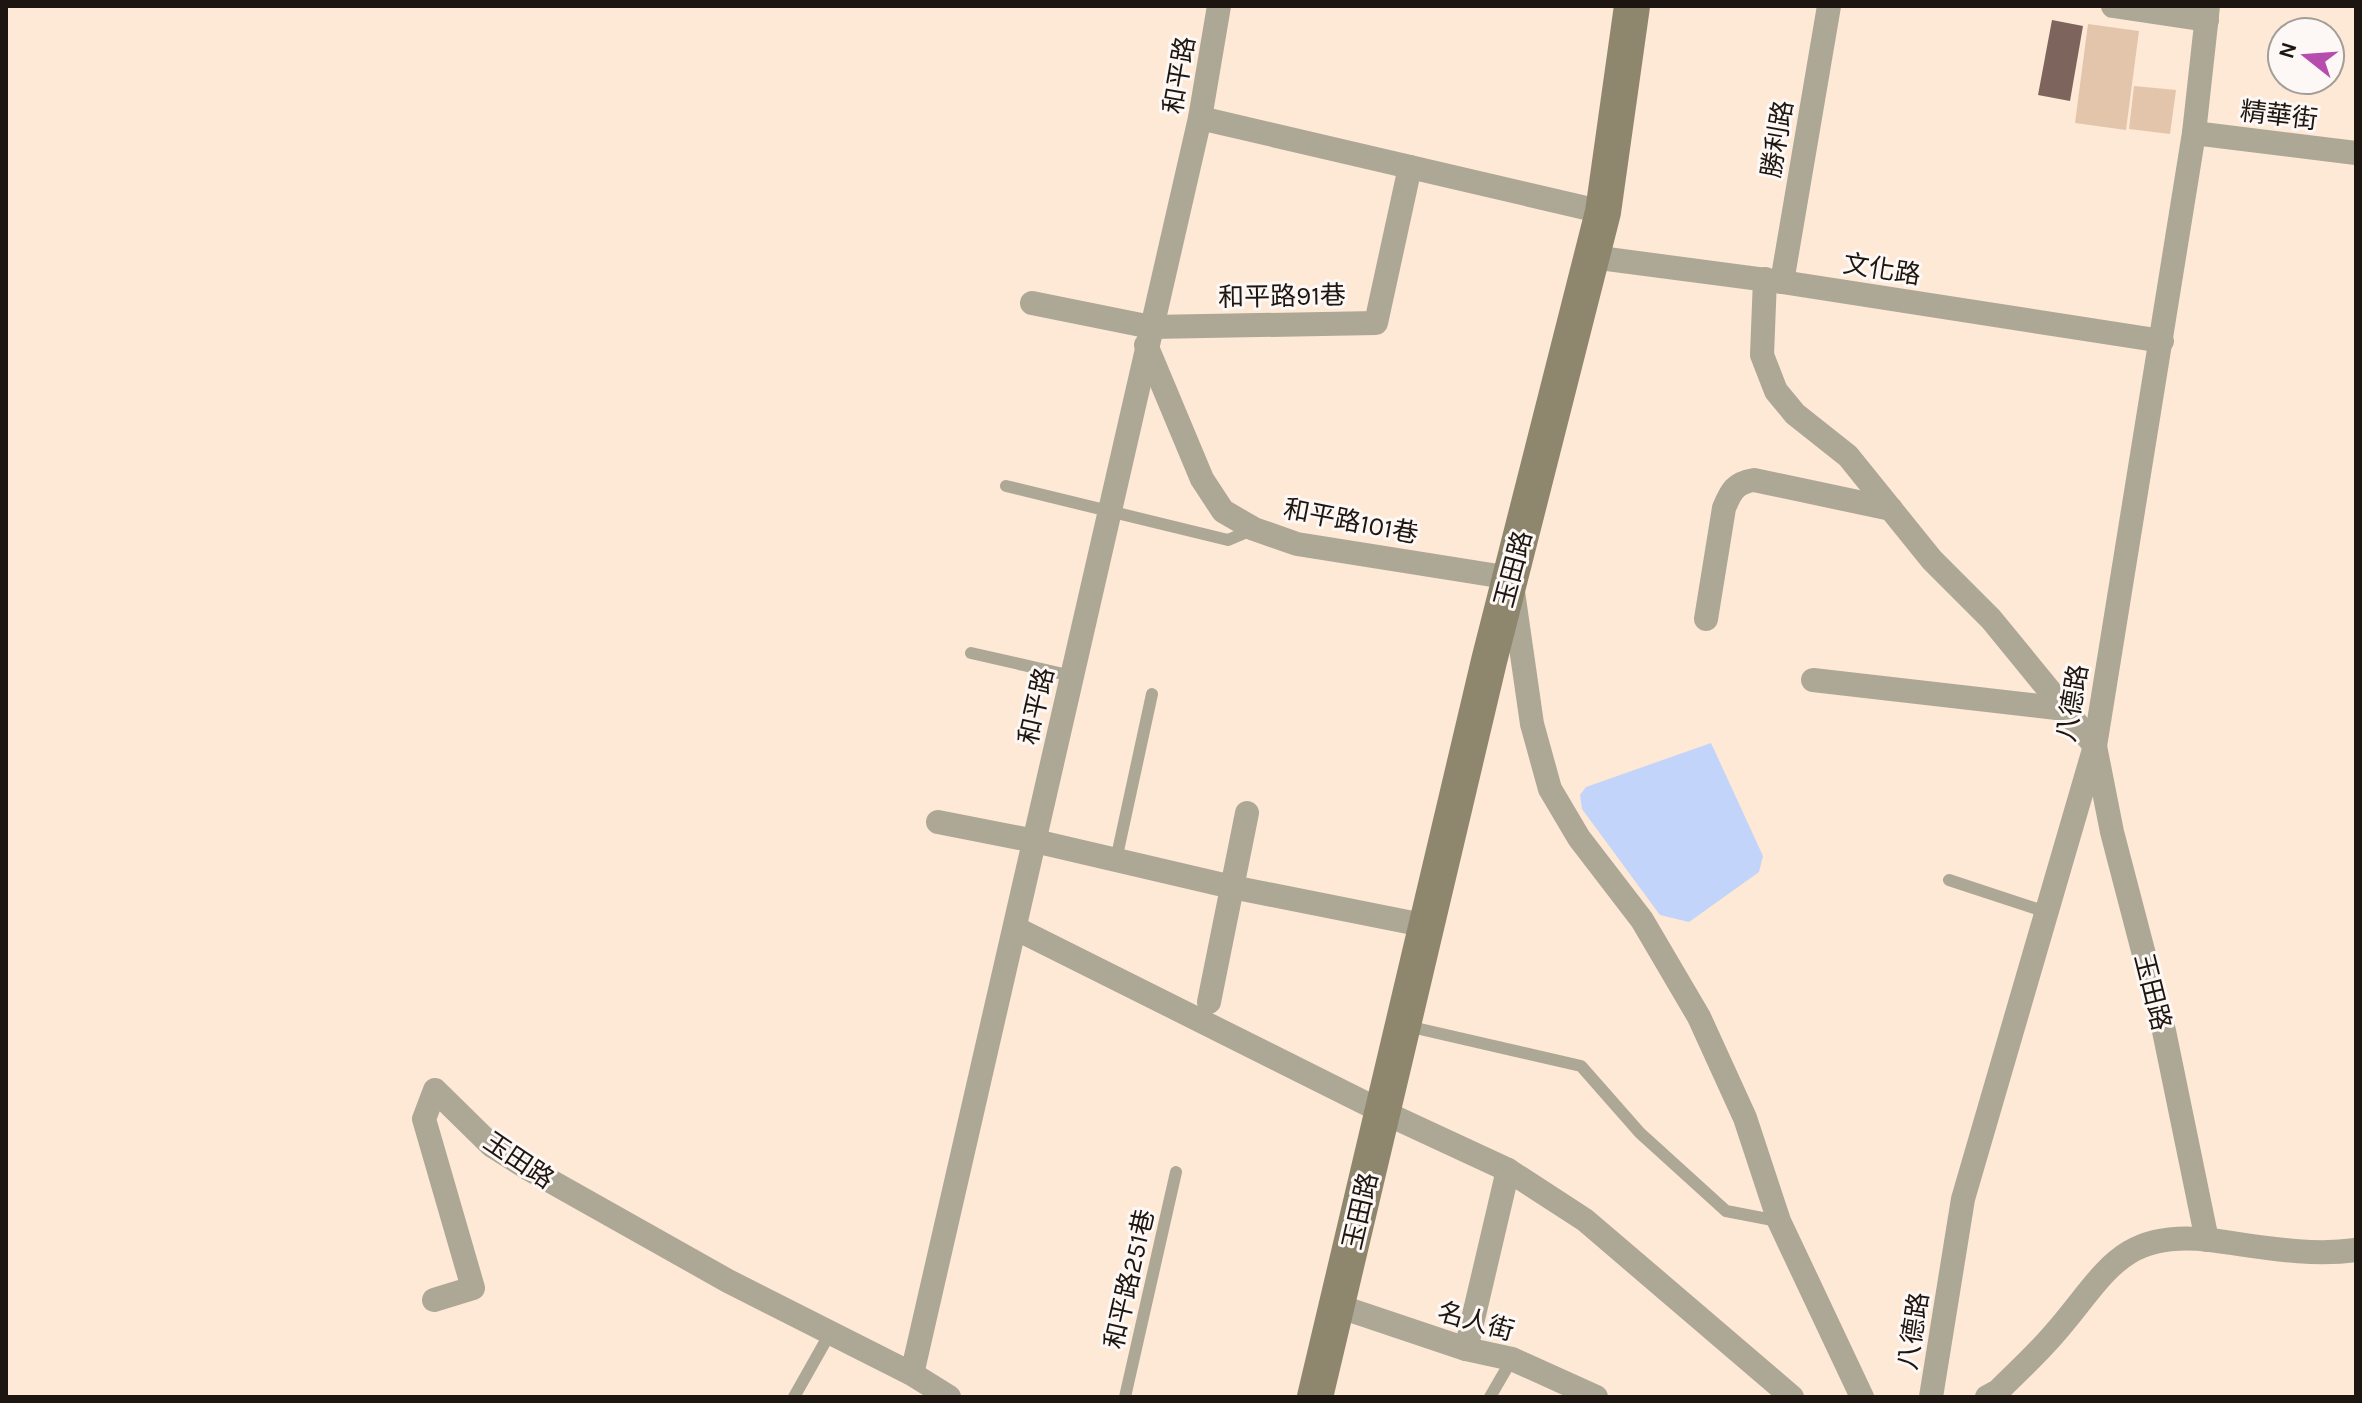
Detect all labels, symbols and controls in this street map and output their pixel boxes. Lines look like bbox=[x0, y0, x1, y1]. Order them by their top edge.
north arrow bbox=[2266, 16, 2346, 96]
street label: 和平路 bbox=[1157, 34, 1202, 116]
text: N bbox=[2273, 39, 2303, 62]
street label: 精華街 bbox=[2238, 95, 2320, 136]
street label: 勝利路 bbox=[1755, 98, 1800, 180]
street label: 文化路 bbox=[1841, 248, 1923, 291]
street label: 和平路91巷 bbox=[1218, 280, 1346, 313]
street label: 和平路101巷 bbox=[1281, 493, 1421, 550]
street label: 玉田路 bbox=[1488, 527, 1539, 611]
street label: 八德路 bbox=[2050, 662, 2095, 744]
street label: 和平路 bbox=[1013, 665, 1060, 748]
street label: 玉田路 bbox=[2128, 951, 2177, 1034]
street label: 玉田路 bbox=[478, 1126, 560, 1195]
street label: 玉田路 bbox=[1337, 1170, 1384, 1253]
street label: 和平路251巷 bbox=[1098, 1206, 1161, 1352]
street label: 八德路 bbox=[1892, 1290, 1935, 1372]
street label: 名人街 bbox=[1434, 1296, 1518, 1347]

